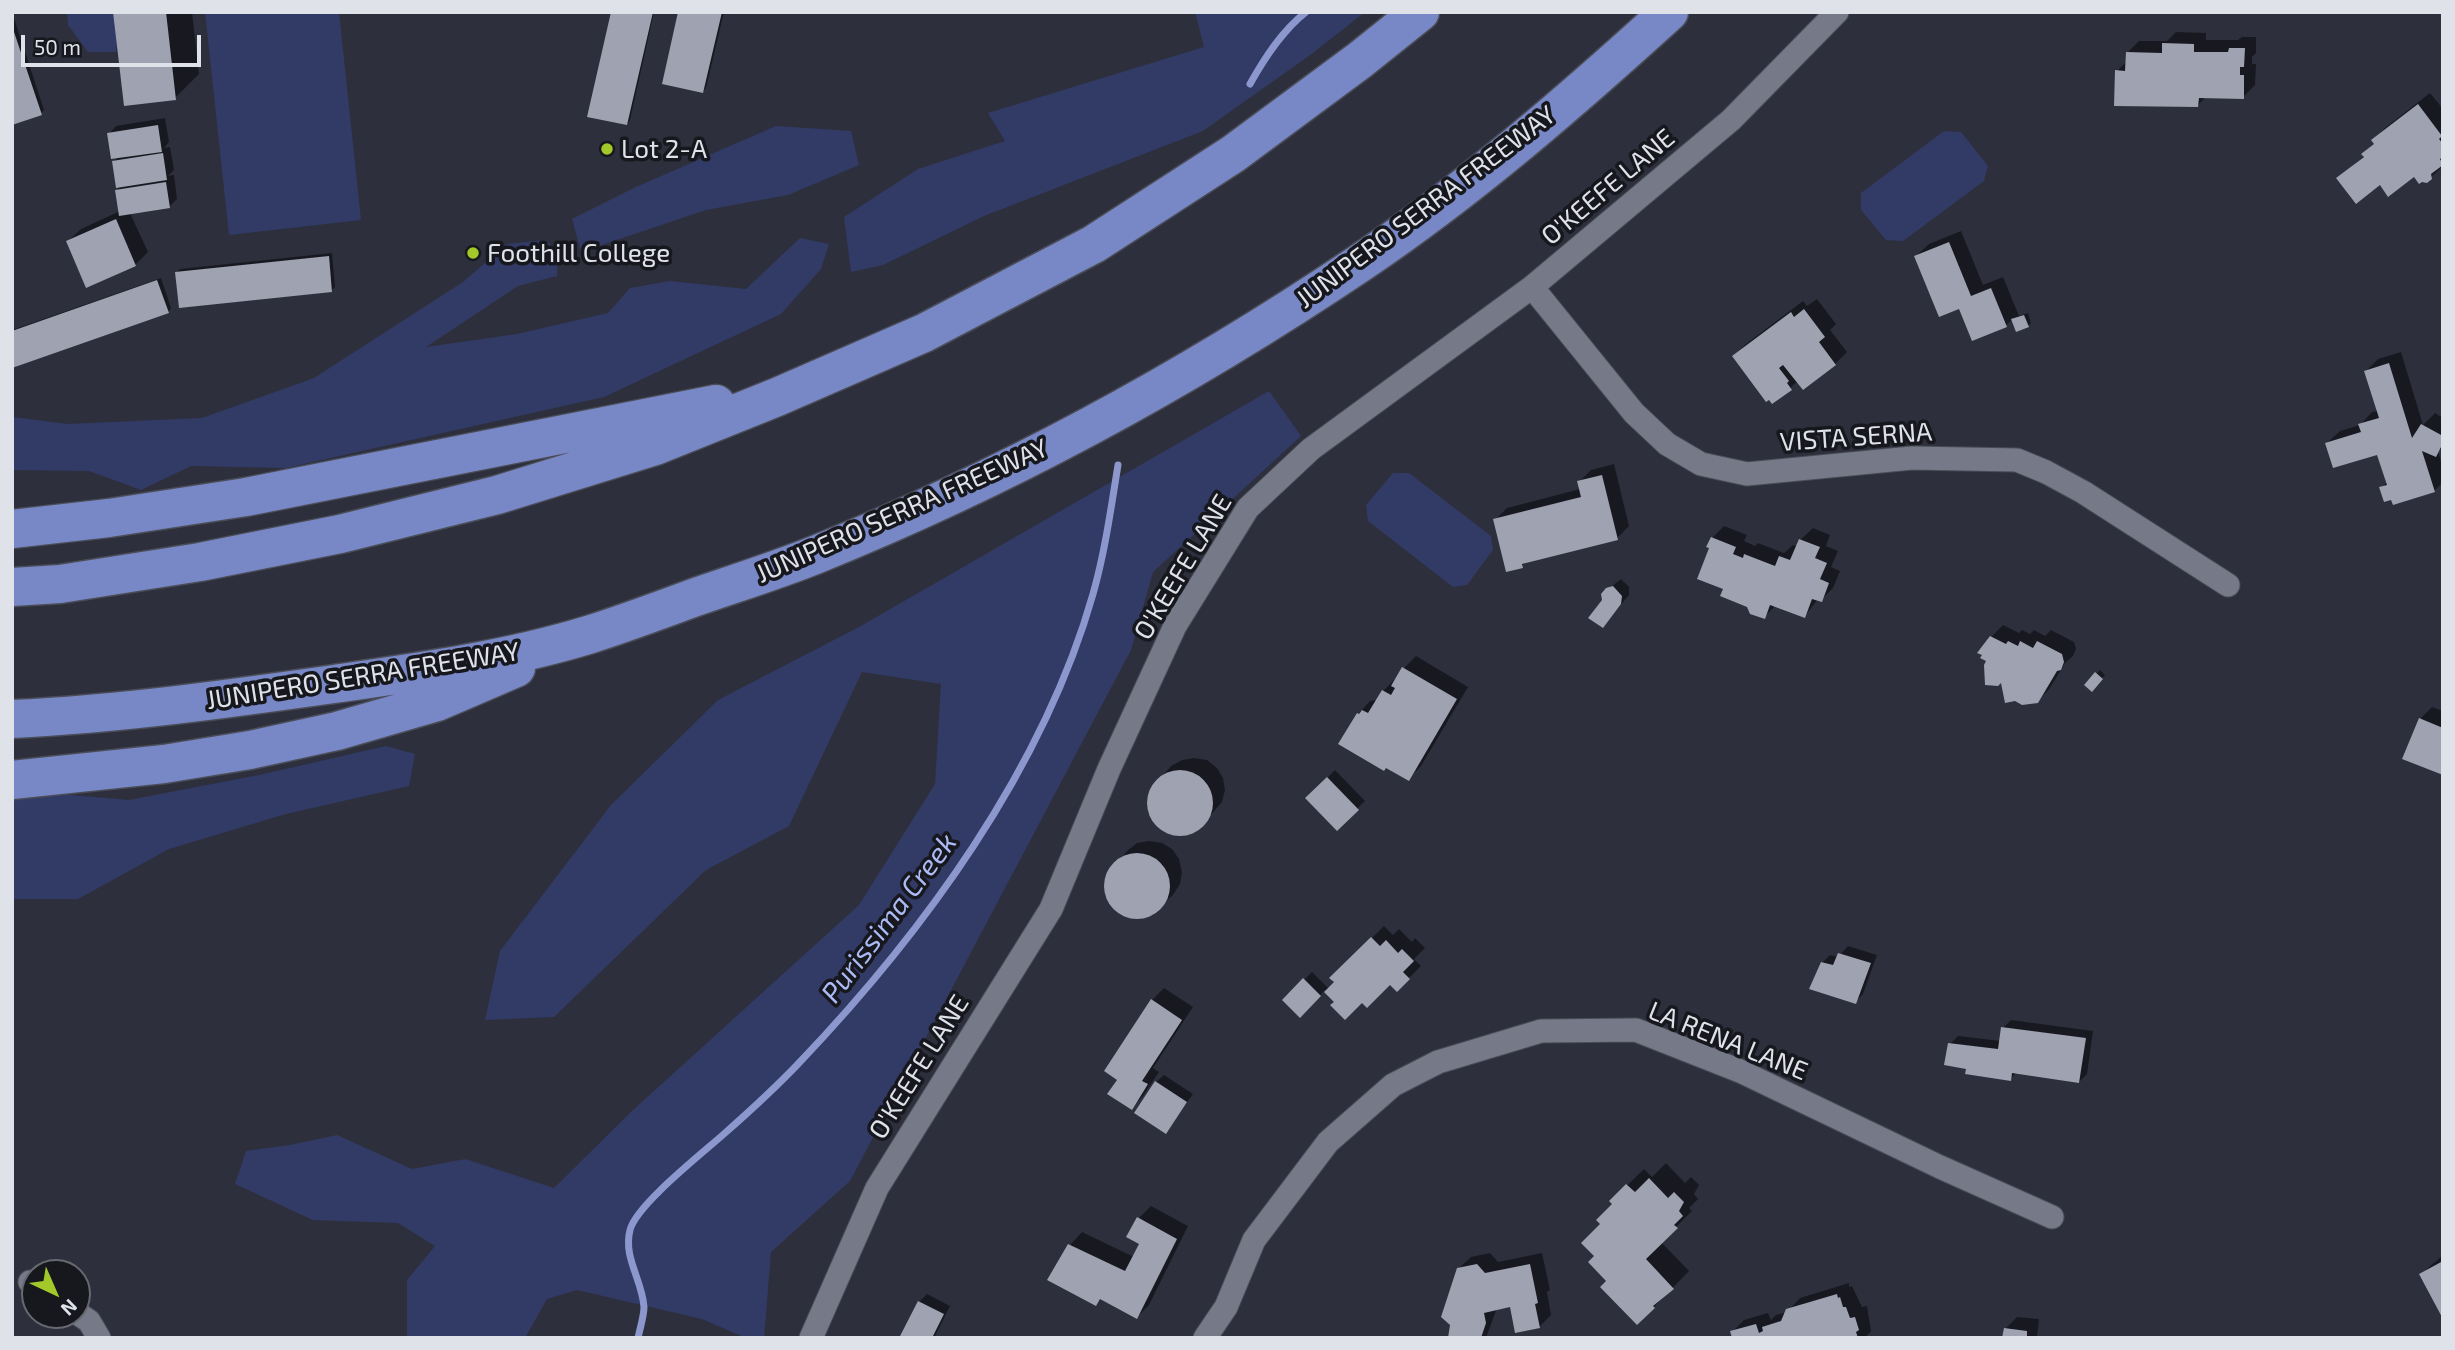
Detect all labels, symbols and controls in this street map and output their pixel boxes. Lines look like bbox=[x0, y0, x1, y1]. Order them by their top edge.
scale bar bbox=[24, 21, 205, 65]
text: 50 m bbox=[34, 34, 81, 59]
street label: JUNIPERO SERRA FREEWAY bbox=[1290, 99, 1562, 315]
street label: O'KEEFE LANE bbox=[1535, 122, 1681, 252]
place label: Lot 2-A bbox=[621, 133, 707, 165]
marker: Lot 2-A bbox=[599, 141, 615, 157]
place label: Foothill College bbox=[487, 237, 670, 269]
marker: Foothill College bbox=[465, 245, 481, 261]
street label: VISTA SERNA bbox=[1779, 416, 1933, 458]
street label: JUNIPERO SERRA FREEWAY bbox=[751, 432, 1053, 590]
street label: O'KEEFE LANE bbox=[1127, 489, 1239, 645]
street label: JUNIPERO SERRA FREEWAY bbox=[204, 636, 522, 716]
water label: Purissima Creek bbox=[814, 827, 964, 1009]
street label: O'KEEFE LANE bbox=[862, 989, 976, 1145]
street label: LA RENA LANE bbox=[1644, 995, 1812, 1087]
north arrow bbox=[21, 1259, 91, 1329]
text: N bbox=[57, 1295, 82, 1321]

